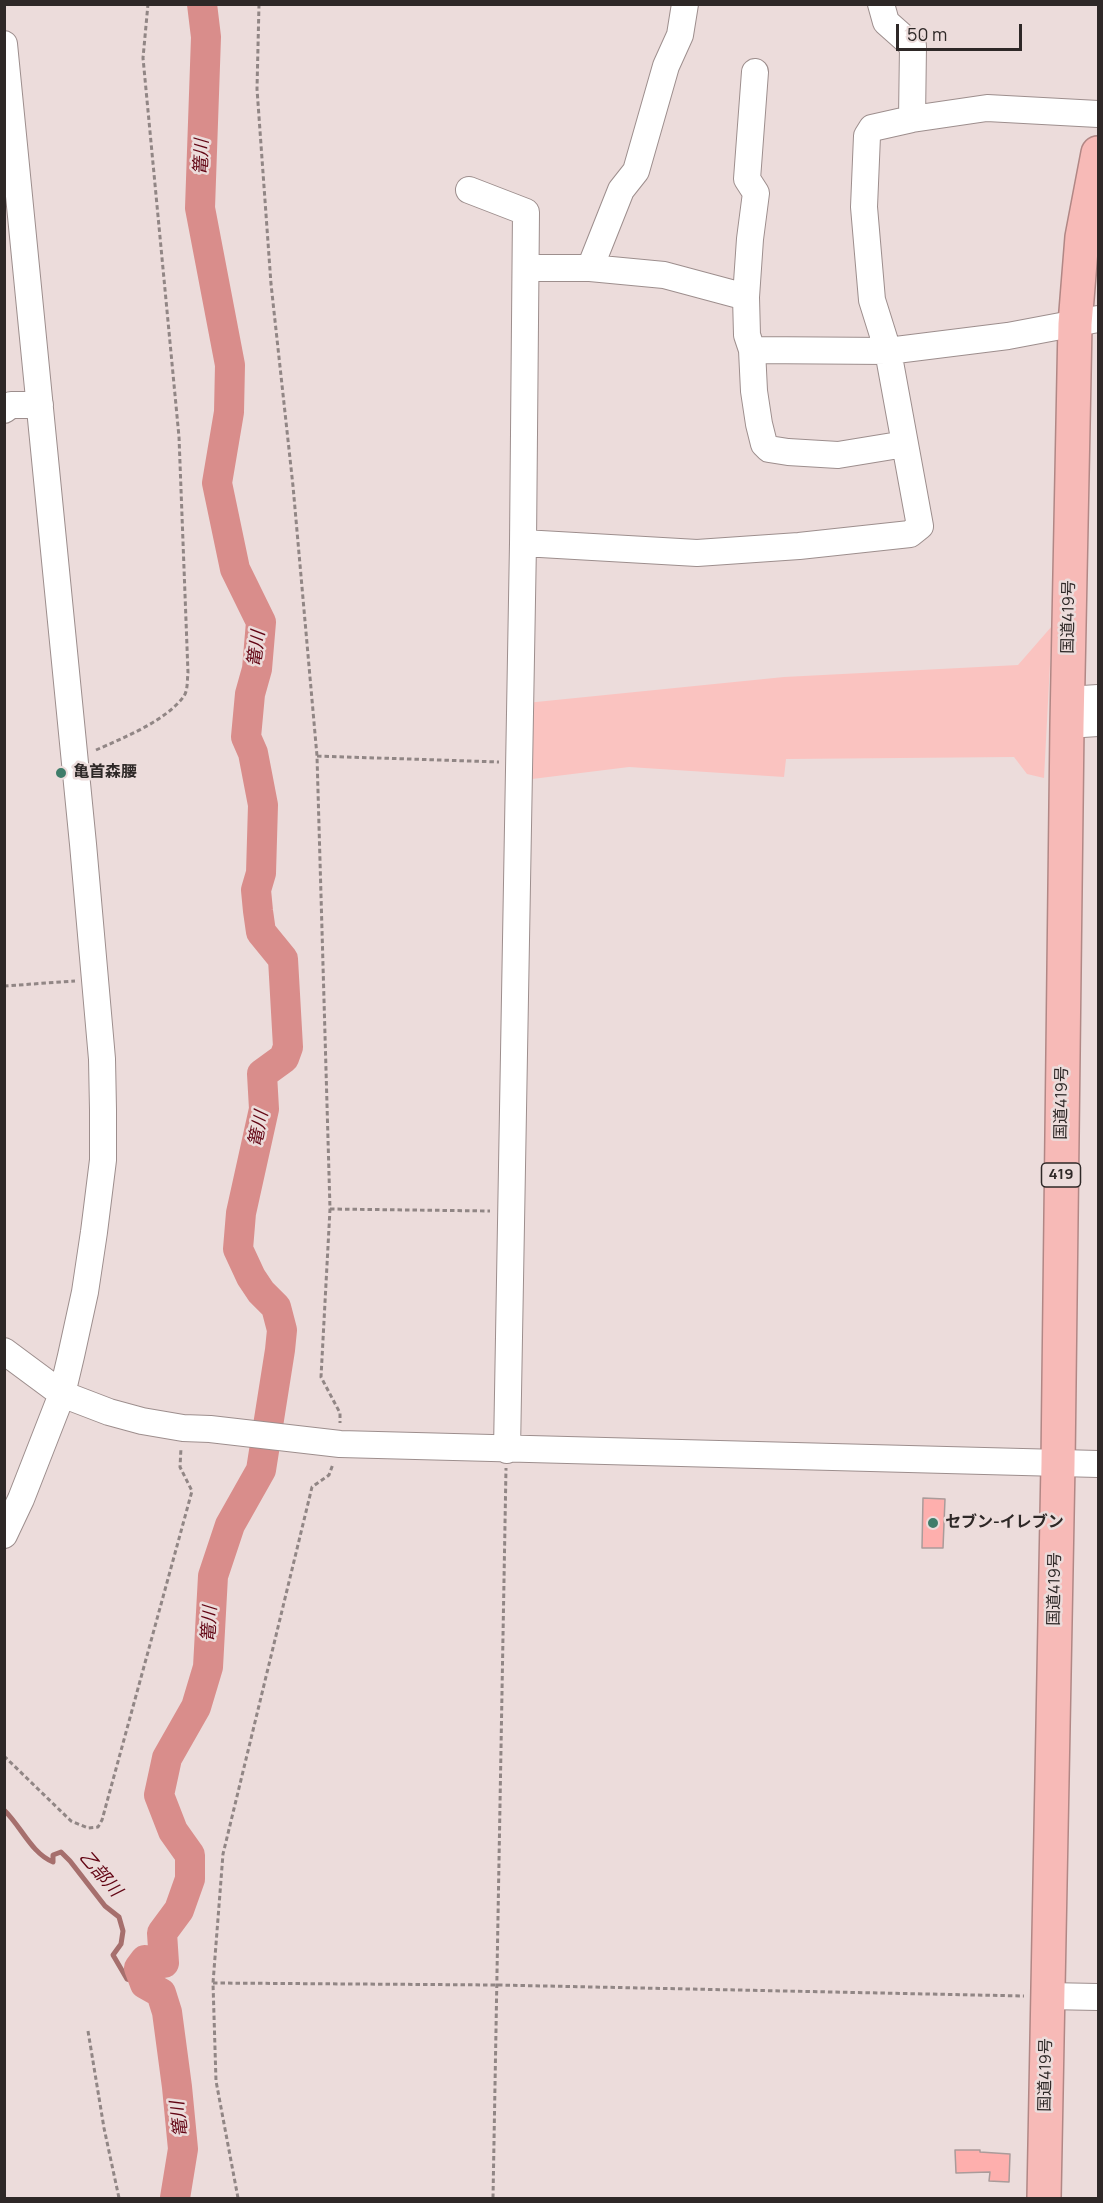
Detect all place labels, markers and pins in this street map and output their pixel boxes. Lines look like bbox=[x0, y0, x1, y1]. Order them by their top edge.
place label: 亀首森腰 bbox=[73, 763, 137, 783]
marker: 亀首森腰 bbox=[54, 766, 68, 780]
place label: セブン-イレブン bbox=[945, 1513, 1064, 1533]
marker: セブン-イレブン bbox=[926, 1516, 940, 1530]

